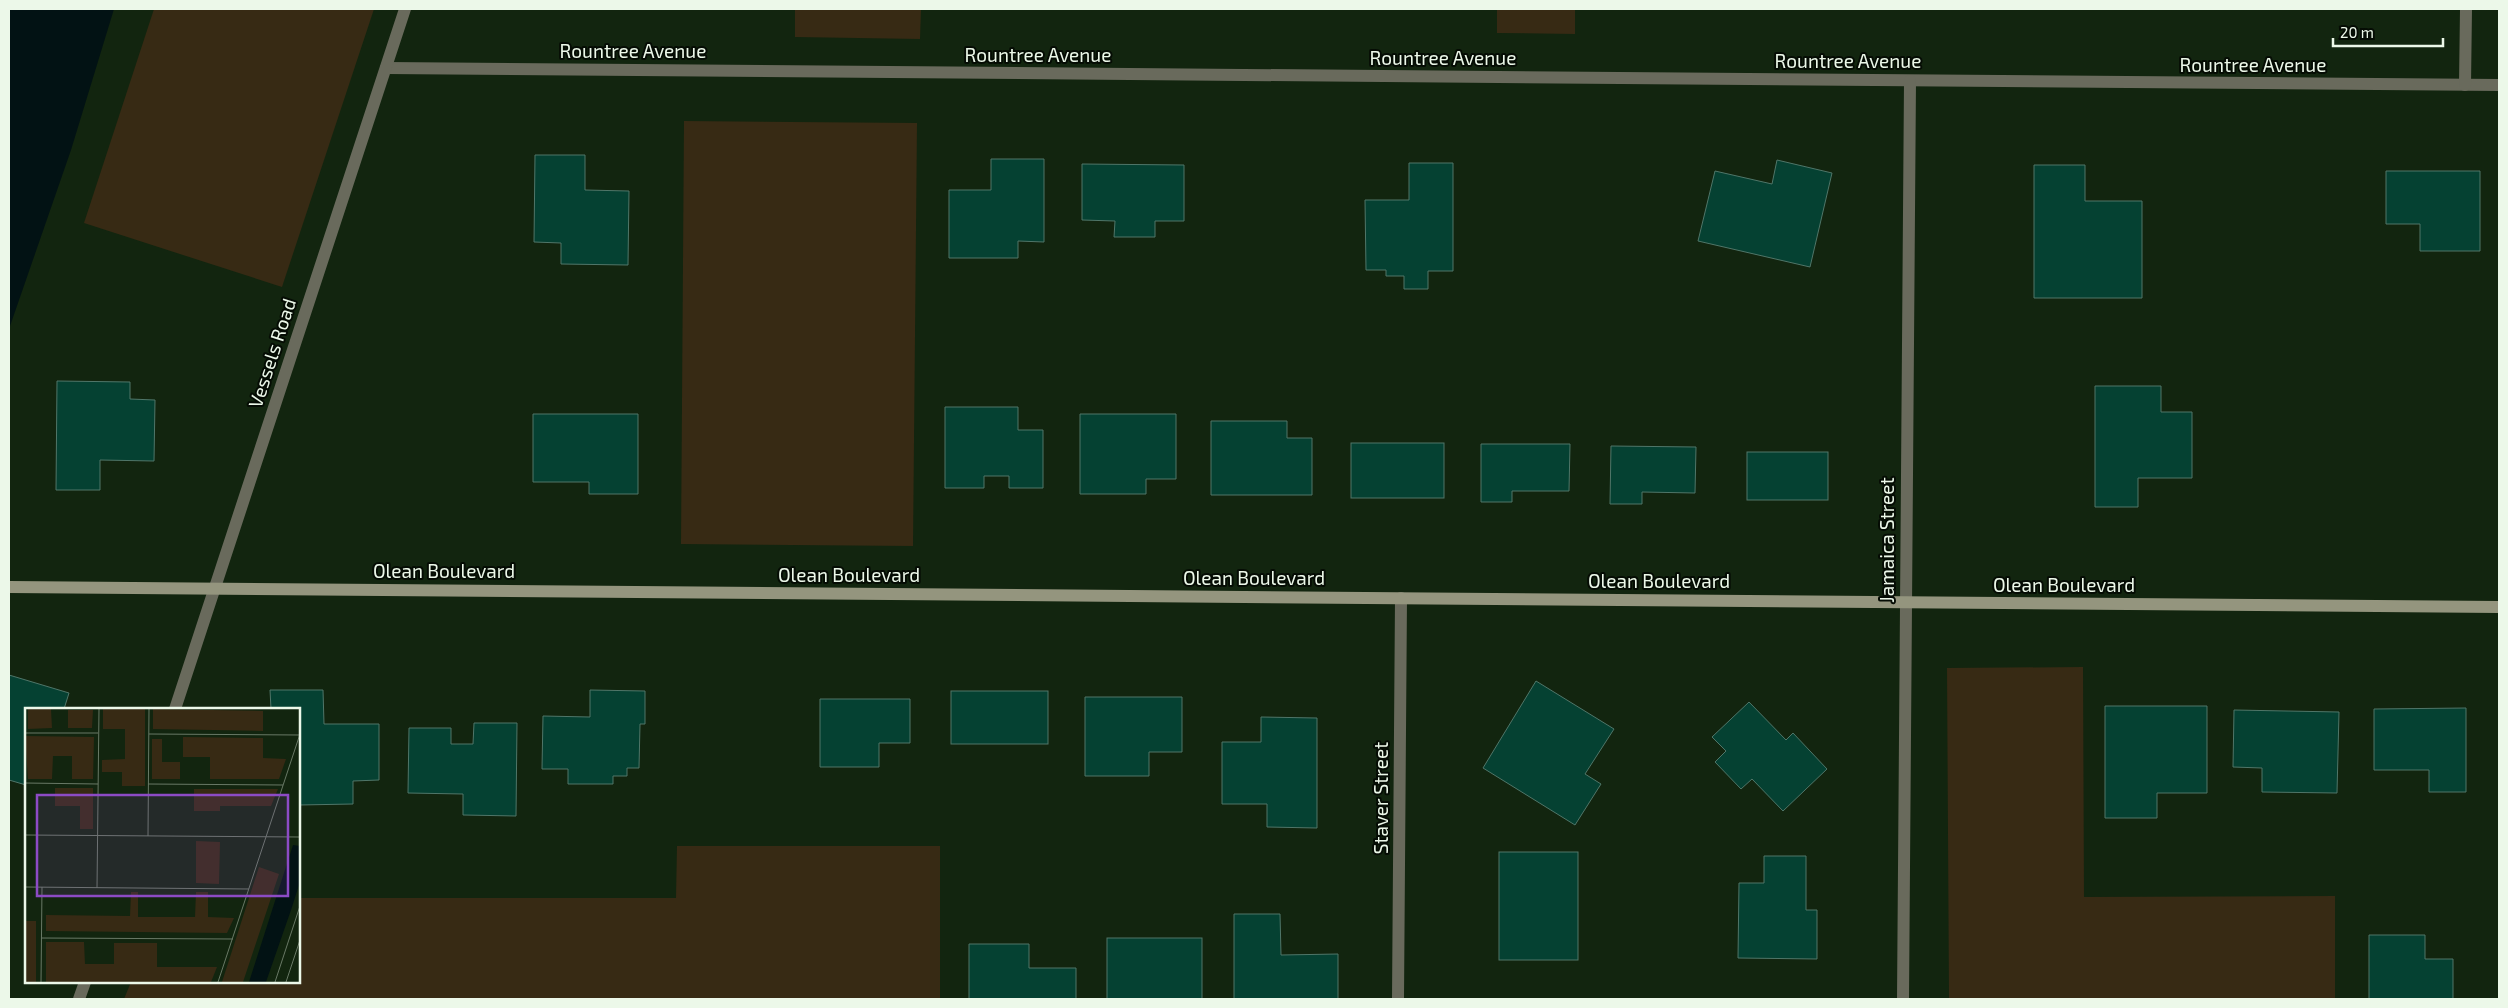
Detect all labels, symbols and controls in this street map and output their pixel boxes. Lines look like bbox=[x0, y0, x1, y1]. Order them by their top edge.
scale bar bbox=[2333, 15, 2443, 47]
text: 20 m bbox=[2340, 23, 2374, 41]
street label: Rountree Avenue bbox=[560, 39, 706, 62]
street label: Rountree Avenue bbox=[965, 43, 1111, 66]
street label: Rountree Avenue bbox=[1370, 46, 1516, 69]
street label: Rountree Avenue bbox=[1775, 49, 1921, 72]
street label: Rountree Avenue bbox=[2180, 53, 2326, 76]
street label: Vessels Road bbox=[243, 295, 300, 411]
street label: Jamaica Street bbox=[1875, 477, 1898, 603]
street label: Olean Boulevard bbox=[373, 559, 515, 582]
street label: Olean Boulevard bbox=[778, 563, 920, 586]
street label: Olean Boulevard bbox=[1183, 566, 1325, 589]
street label: Olean Boulevard bbox=[1588, 569, 1730, 592]
street label: Olean Boulevard bbox=[1993, 573, 2135, 596]
inset map bbox=[25, 708, 300, 983]
street label: Staver Street bbox=[1369, 742, 1392, 854]

